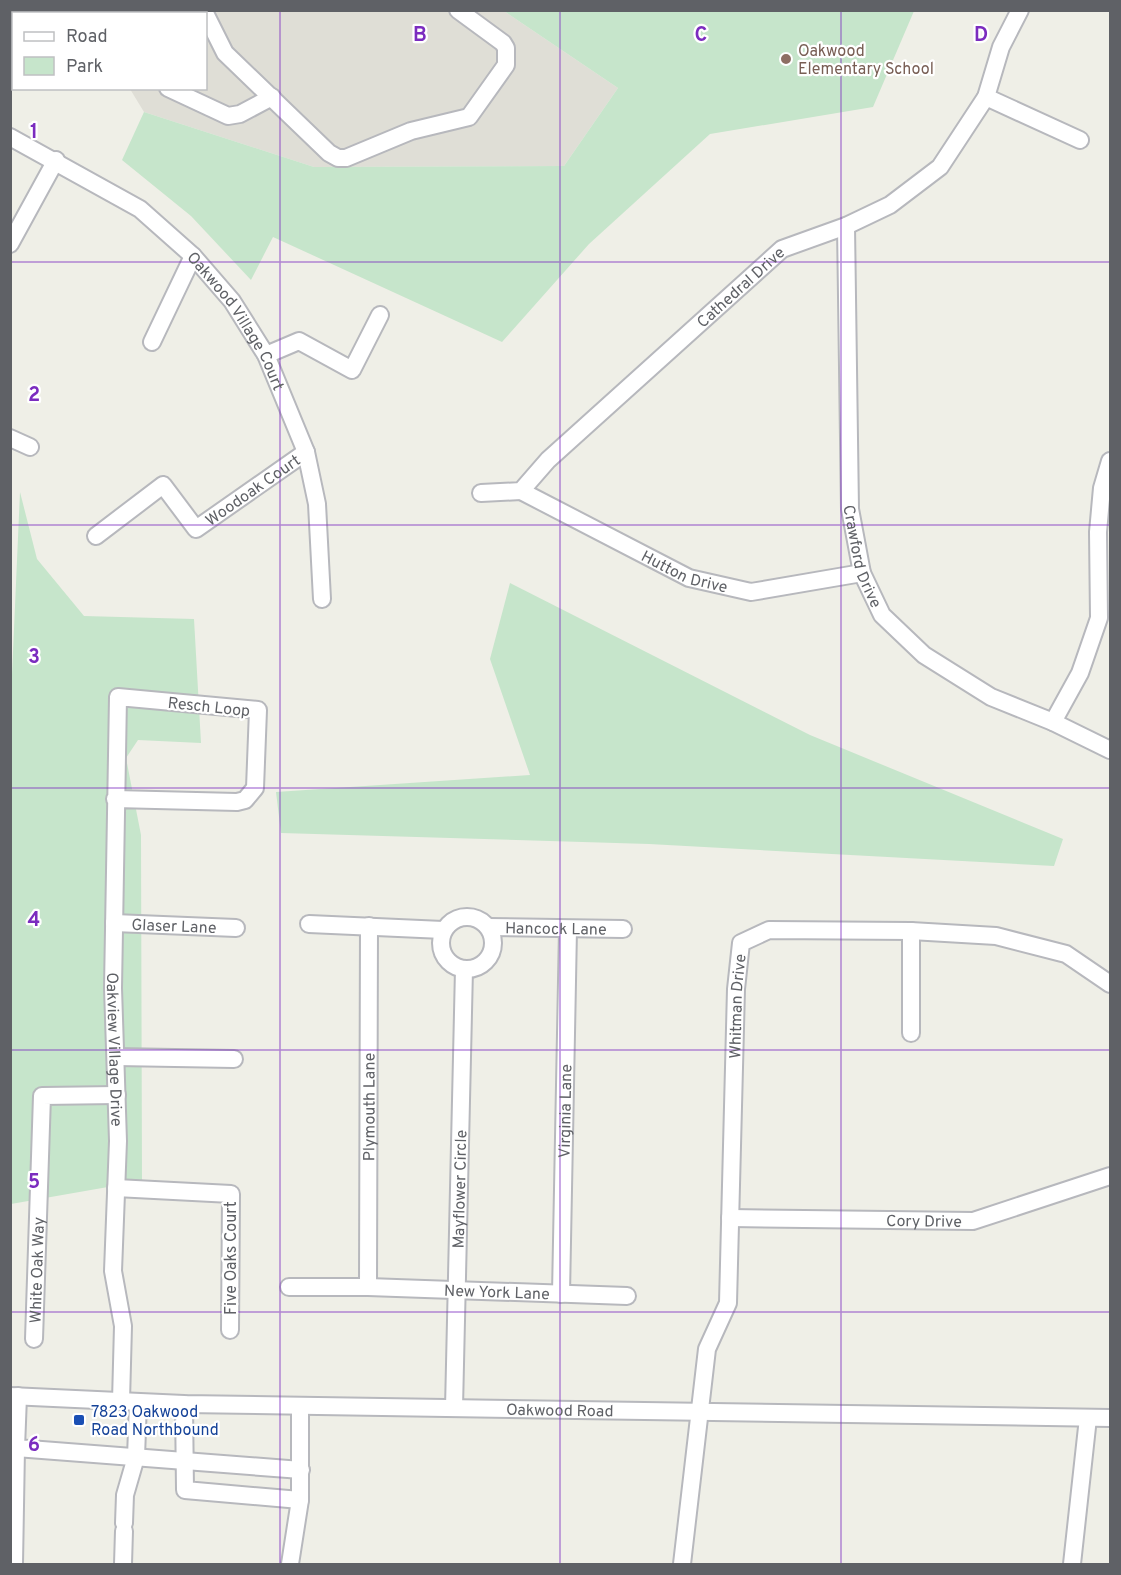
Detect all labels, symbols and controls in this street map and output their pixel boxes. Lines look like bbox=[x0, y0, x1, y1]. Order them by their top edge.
legend bbox=[12, 12, 207, 90]
text: B bbox=[413, 23, 427, 49]
text: C bbox=[695, 23, 707, 49]
text: D bbox=[974, 23, 988, 49]
text: Road bbox=[66, 26, 108, 49]
place label: Oakwood Elementary School bbox=[798, 42, 934, 80]
marker: Oakwood Elementary School bbox=[779, 52, 793, 66]
text: Park bbox=[66, 56, 103, 79]
text: 1 bbox=[30, 120, 38, 146]
street label: Cathedral Drive bbox=[693, 243, 790, 333]
street label: Oakwood Village Court bbox=[182, 248, 288, 394]
text: 2 bbox=[28, 383, 40, 409]
street label: Woodoak Court bbox=[202, 451, 305, 531]
street label: Crawford Drive bbox=[837, 503, 885, 612]
street label: Hutton Drive bbox=[637, 547, 729, 598]
text: 3 bbox=[28, 645, 40, 671]
street label: Resch Loop bbox=[167, 694, 251, 722]
text: 4 bbox=[28, 908, 40, 934]
street label: Glaser Lane bbox=[131, 916, 217, 939]
street label: Hancock Lane bbox=[505, 919, 607, 941]
street label: Whitman Drive bbox=[726, 953, 752, 1059]
street label: Oakview Village Drive bbox=[101, 972, 126, 1127]
street label: Plymouth Lane bbox=[360, 1053, 381, 1161]
street label: Virginia Lane bbox=[556, 1064, 577, 1158]
street label: Mayflower Circle bbox=[450, 1130, 472, 1249]
text: 5 bbox=[28, 1170, 40, 1196]
street label: Five Oaks Court bbox=[222, 1201, 242, 1315]
street label: Cory Drive bbox=[886, 1212, 962, 1233]
street label: White Oak Way bbox=[27, 1217, 50, 1324]
street label: New York Lane bbox=[444, 1282, 550, 1305]
street label: Oakwood Road bbox=[506, 1401, 614, 1422]
place label: 7823 Oakwood Road Northbound bbox=[91, 1403, 219, 1441]
marker: 7823 Oakwood Road Northbound bbox=[72, 1413, 86, 1427]
text: 6 bbox=[28, 1433, 40, 1459]

